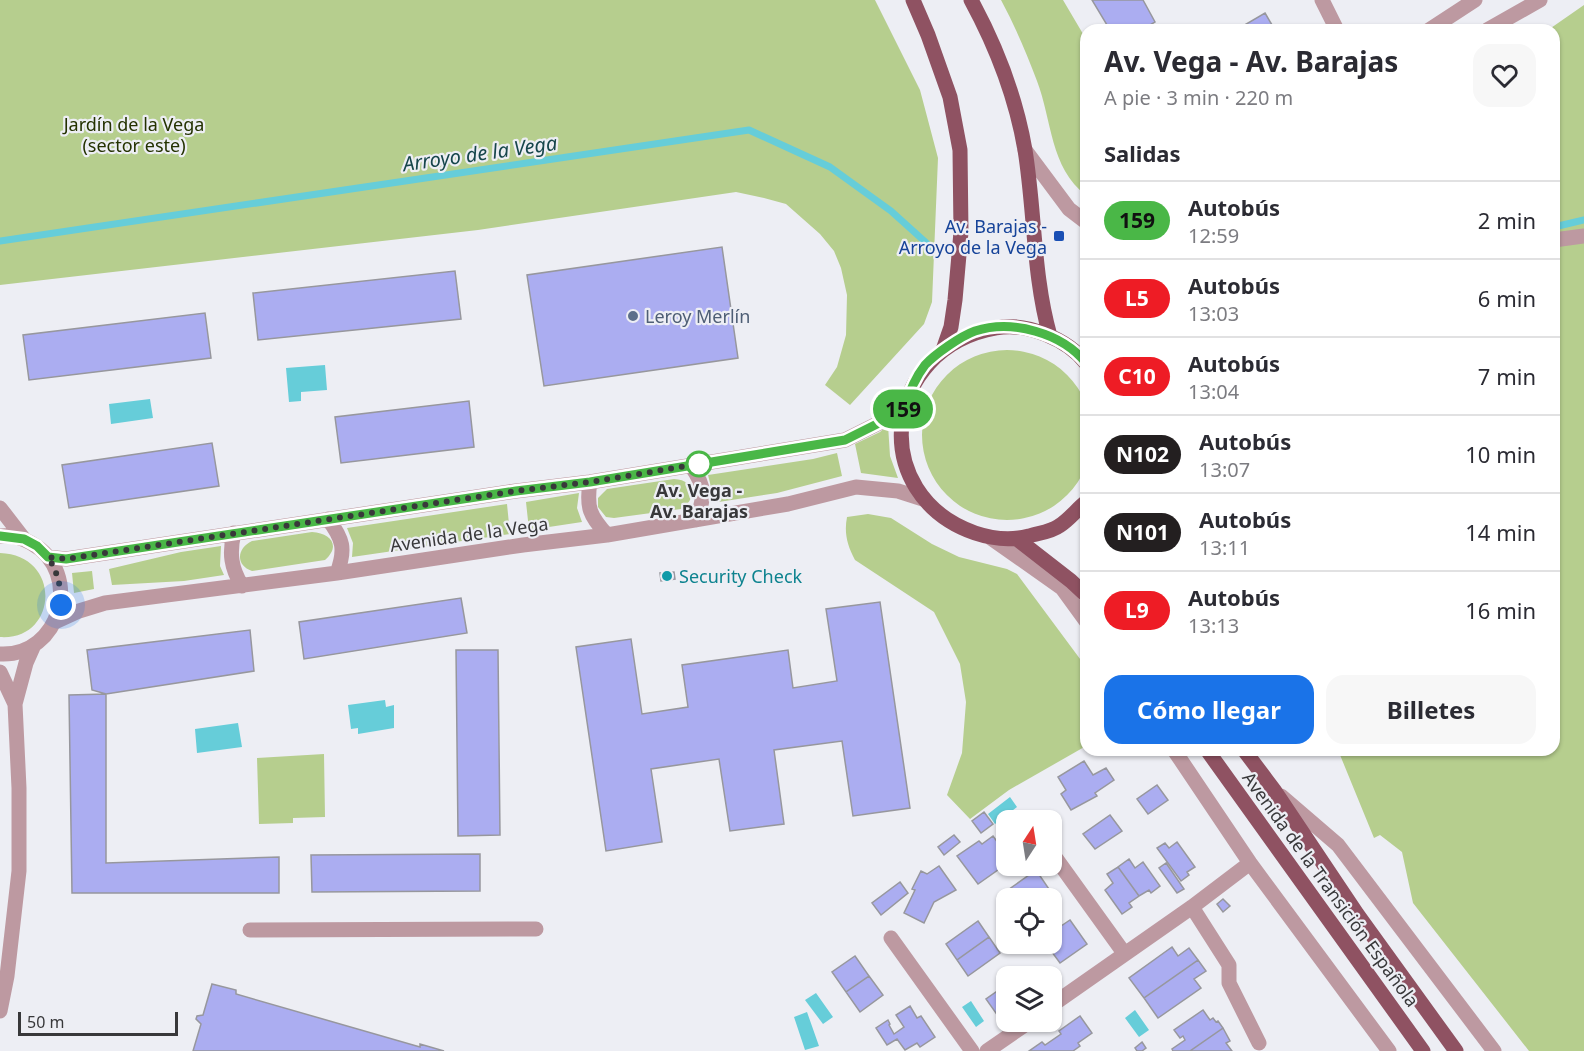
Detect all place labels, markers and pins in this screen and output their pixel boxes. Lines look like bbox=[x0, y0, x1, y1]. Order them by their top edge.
place label: Av. Barajas - Arroyo de la Vega bbox=[899, 214, 1047, 259]
marker: Av. Barajas - Arroyo de la Vega bbox=[1052, 229, 1066, 243]
place label: Leroy Merlín bbox=[645, 304, 750, 328]
marker: Leroy Merlín bbox=[626, 309, 640, 323]
marker: Av. Vega - Av. Barajas bbox=[686, 451, 712, 477]
place label: Av. Vega - Av. Barajas bbox=[650, 478, 748, 523]
place label: Security Check bbox=[679, 564, 803, 588]
marker: Security Check bbox=[660, 569, 674, 583]

